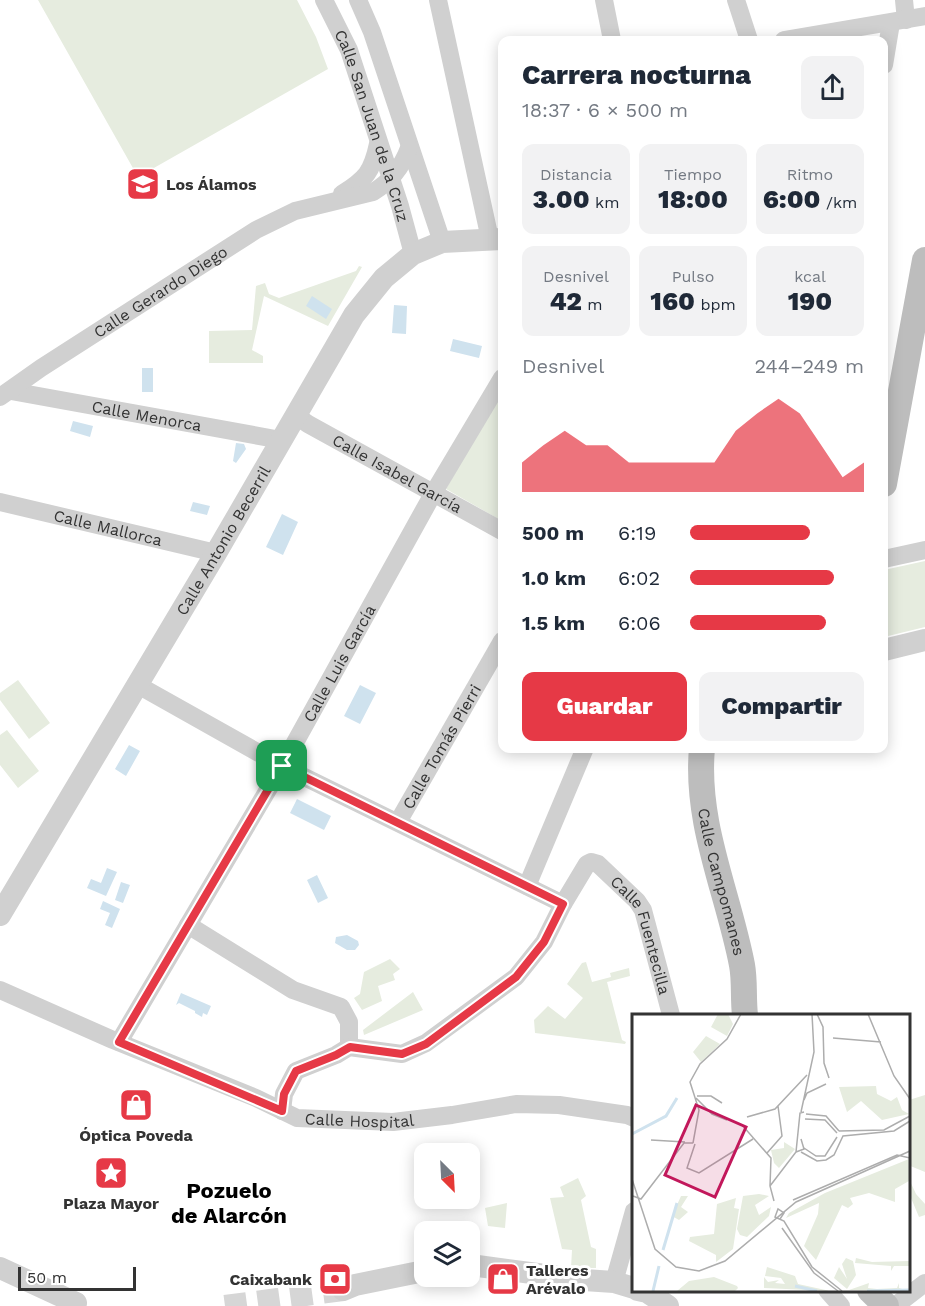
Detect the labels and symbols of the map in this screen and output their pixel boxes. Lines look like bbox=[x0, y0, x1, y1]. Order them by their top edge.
street label: Calle San Juan de la Cruz bbox=[330, 27, 413, 224]
school or university icon: Los Álamos bbox=[125, 166, 161, 202]
place label: Los Álamos bbox=[166, 175, 257, 194]
street label: Calle Gerardo Diego bbox=[90, 242, 231, 342]
street label: Calle Menorca bbox=[90, 397, 203, 435]
street label: Calle Isabel García bbox=[329, 430, 465, 517]
street label: Calle Antonio Becerril bbox=[172, 462, 275, 619]
street label: Calle Mallorca bbox=[52, 506, 164, 550]
street label: Calle Luis García bbox=[299, 602, 380, 726]
street label: Calle Tomás Pierri bbox=[399, 681, 485, 812]
pin bbox=[256, 740, 307, 791]
street label: Calle Campomanes bbox=[694, 807, 749, 957]
street label: Calle Fuentecilla bbox=[606, 872, 674, 997]
inset map bbox=[632, 1014, 910, 1291]
shop icon: Óptica Poveda bbox=[118, 1087, 154, 1123]
street label: Calle Hospital bbox=[304, 1109, 415, 1132]
place label: Óptica Poveda bbox=[79, 1126, 193, 1145]
north arrow bbox=[414, 1143, 480, 1209]
place icon: Plaza Mayor bbox=[93, 1155, 129, 1191]
district label: Pozuelo de Alarcón bbox=[171, 1178, 287, 1228]
place label: Plaza Mayor bbox=[63, 1194, 159, 1213]
bank icon: Caixabank bbox=[317, 1261, 353, 1297]
shop icon: Talleres Arévalo bbox=[485, 1261, 521, 1297]
place label: Talleres Arévalo bbox=[526, 1261, 589, 1298]
scale bar bbox=[18, 1264, 136, 1292]
place label: Caixabank bbox=[229, 1270, 312, 1289]

